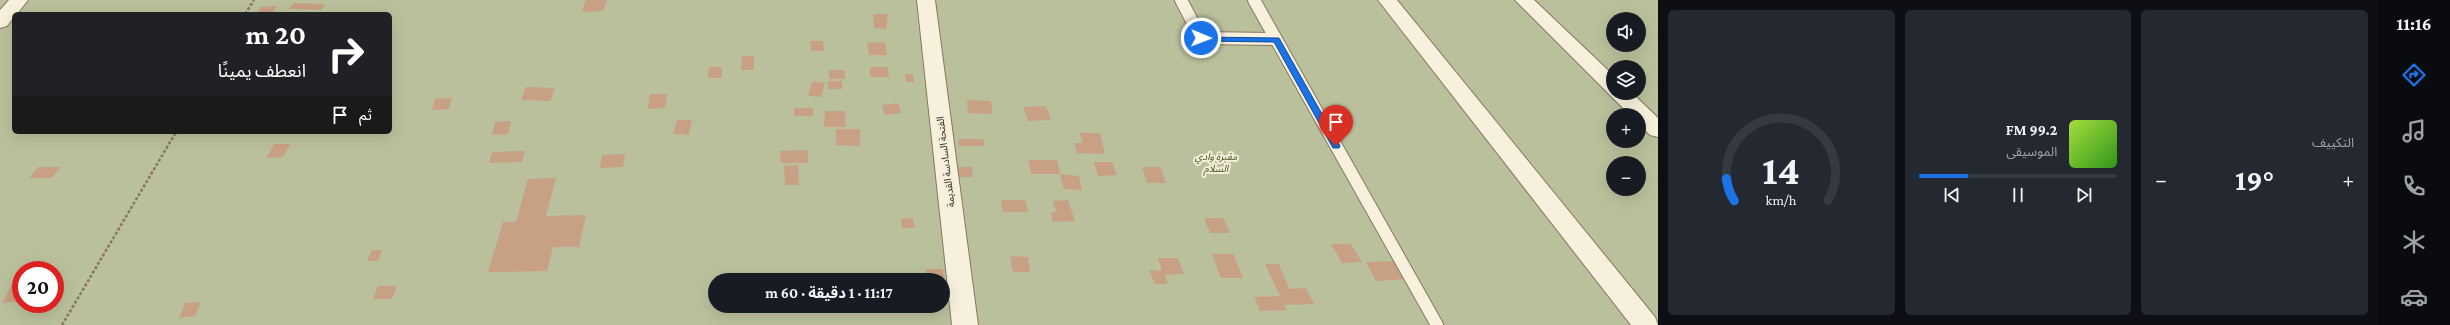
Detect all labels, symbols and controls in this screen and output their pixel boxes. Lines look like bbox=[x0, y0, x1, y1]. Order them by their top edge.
map controls bbox=[1606, 12, 1646, 196]
button: sound bbox=[1606, 12, 1646, 52]
text: 11:16 bbox=[2396, 14, 2432, 34]
position arrow bbox=[1180, 17, 1222, 59]
text: 20 m bbox=[246, 19, 306, 50]
icon: right bbox=[320, 28, 372, 80]
button: layers bbox=[1606, 60, 1646, 100]
text: انعطف يمينًا bbox=[218, 61, 306, 81]
icon: directions bbox=[2400, 61, 2428, 89]
icon: arrive bbox=[329, 104, 351, 126]
pin bbox=[1319, 105, 1353, 146]
text: ثم bbox=[359, 107, 372, 123]
button: + bbox=[1606, 108, 1646, 148]
icon: arrive bbox=[1325, 111, 1347, 133]
street label: الفتحة السادسة القديمة bbox=[934, 116, 957, 208]
icon: music bbox=[2400, 117, 2428, 145]
text: 99.2 FM bbox=[2006, 122, 2057, 138]
text: التكييف bbox=[2312, 135, 2354, 150]
text: الموسيقى bbox=[2006, 144, 2057, 159]
text: 14 bbox=[1762, 146, 1800, 192]
park label: مقبرة وادي السلام bbox=[1195, 151, 1238, 176]
button: − bbox=[1606, 156, 1646, 196]
text: 19° bbox=[2235, 163, 2274, 196]
text: − bbox=[2155, 167, 2167, 192]
text: + bbox=[2342, 167, 2354, 192]
icon: phone bbox=[2400, 172, 2428, 200]
icon: previous bbox=[1941, 184, 1963, 206]
icon: pause bbox=[2007, 184, 2029, 206]
icon: next bbox=[2073, 184, 2095, 206]
text: km/h bbox=[1766, 191, 1797, 207]
icon: climate bbox=[2400, 228, 2428, 256]
speed limit sign: 20 bbox=[12, 261, 64, 313]
icon: car bbox=[2400, 283, 2428, 311]
text: 11:17 · 1 دقيقة · 60 m bbox=[765, 285, 893, 301]

